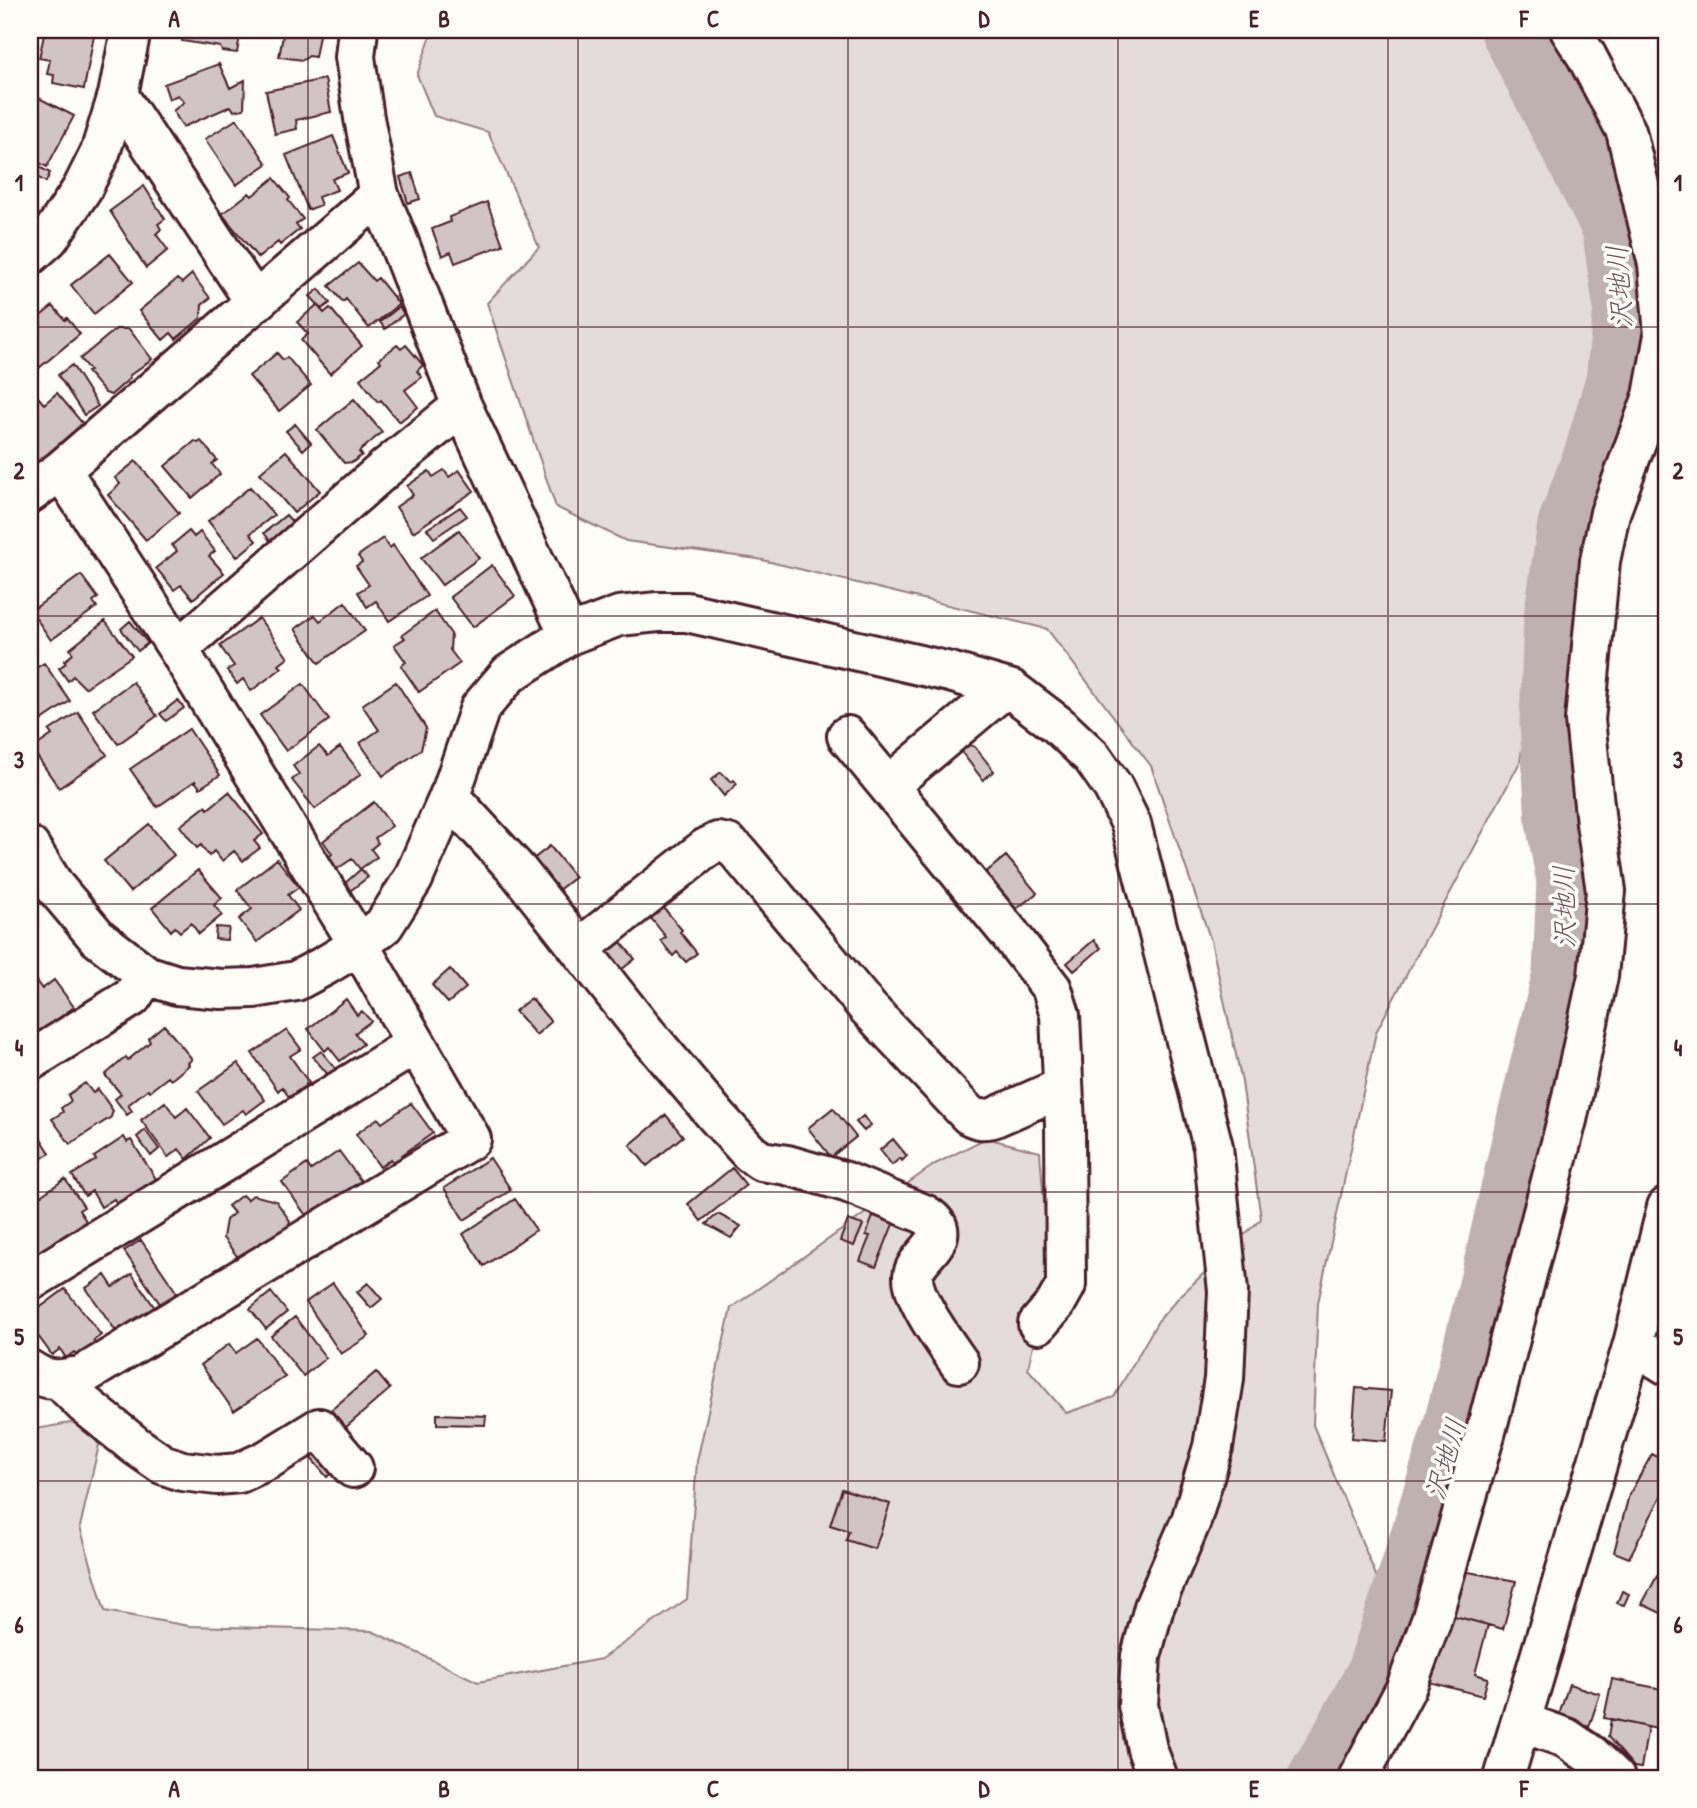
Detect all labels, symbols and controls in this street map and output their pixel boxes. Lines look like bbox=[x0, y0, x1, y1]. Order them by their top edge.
text: A bbox=[168, 3, 180, 34]
text: B bbox=[438, 3, 450, 34]
text: C bbox=[707, 3, 719, 34]
text: D bbox=[979, 3, 991, 34]
text: E bbox=[1249, 3, 1260, 34]
text: F bbox=[1519, 3, 1530, 34]
text: 1 bbox=[15, 167, 23, 198]
text: 1 bbox=[1674, 167, 1682, 198]
water label: 沢地川 bbox=[1597, 244, 1641, 330]
text: 2 bbox=[14, 455, 25, 486]
text: 2 bbox=[1673, 455, 1684, 486]
text: 3 bbox=[14, 744, 24, 775]
text: 3 bbox=[1673, 744, 1683, 775]
water label: 沢地川 bbox=[1544, 865, 1584, 949]
text: 4 bbox=[15, 1032, 24, 1063]
text: 4 bbox=[1674, 1032, 1683, 1063]
text: 5 bbox=[14, 1321, 24, 1352]
text: 5 bbox=[1673, 1321, 1683, 1352]
water label: 沢地川 bbox=[1415, 1413, 1475, 1505]
text: 6 bbox=[14, 1609, 24, 1640]
text: 6 bbox=[1673, 1609, 1683, 1640]
text: A bbox=[168, 1773, 180, 1804]
text: B bbox=[438, 1773, 450, 1804]
text: C bbox=[707, 1773, 719, 1804]
text: D bbox=[979, 1773, 991, 1804]
text: E bbox=[1249, 1773, 1260, 1804]
text: F bbox=[1519, 1773, 1530, 1804]

